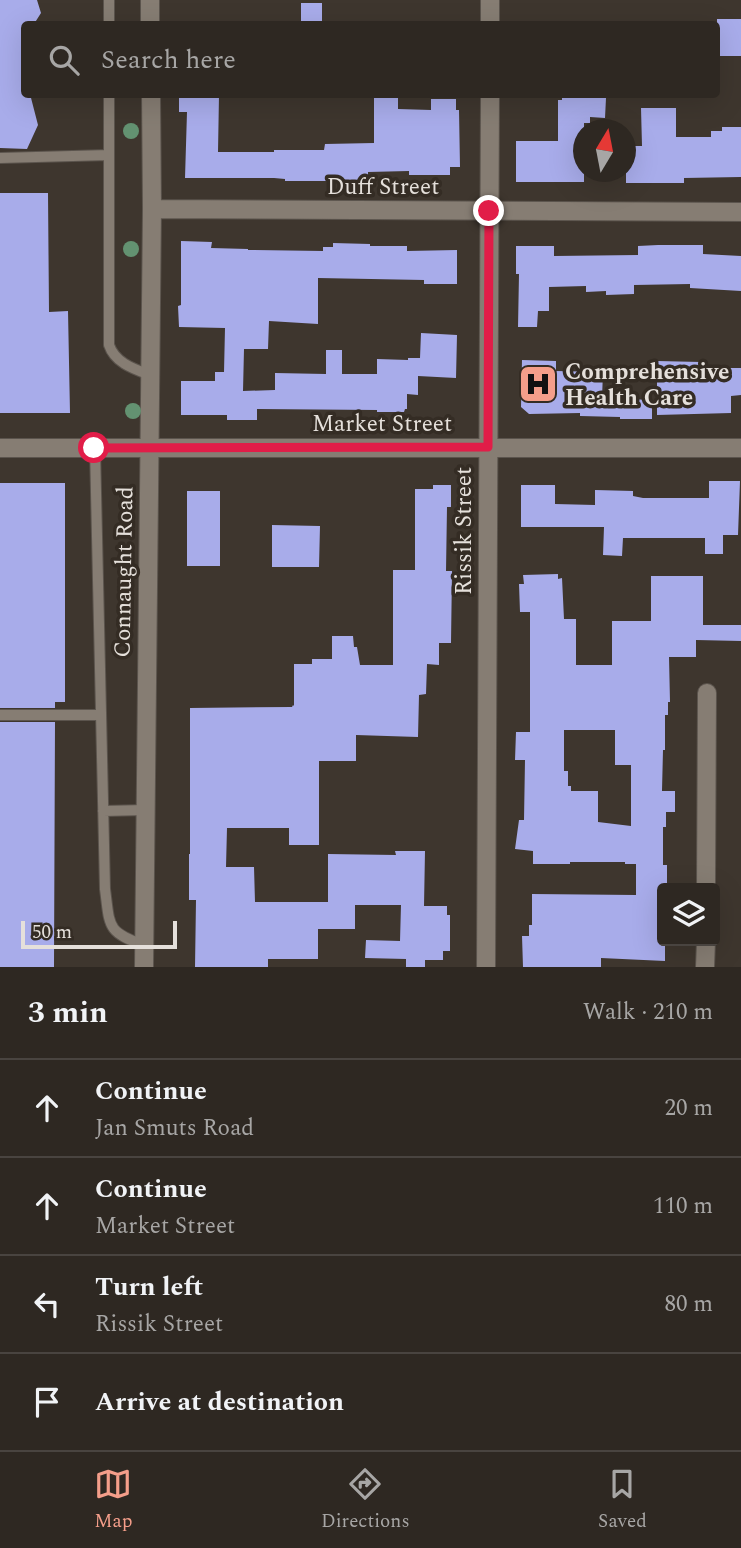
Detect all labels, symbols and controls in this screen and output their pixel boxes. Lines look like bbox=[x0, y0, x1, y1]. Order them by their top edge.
search box bbox=[21, 21, 720, 98]
text: Search here bbox=[101, 40, 236, 80]
icon: search bbox=[45, 41, 83, 79]
north arrow bbox=[573, 119, 636, 182]
street label: Duff Street bbox=[327, 170, 439, 205]
route end bbox=[473, 195, 504, 226]
place label: Comprehensive Health Care bbox=[565, 355, 729, 416]
hospital icon: Comprehensive Health Care bbox=[517, 363, 559, 405]
street label: Market Street bbox=[312, 407, 452, 442]
route start bbox=[78, 432, 109, 463]
street label: Rissik Street bbox=[447, 467, 482, 595]
street label: Connaught Road bbox=[106, 486, 143, 658]
map controls bbox=[657, 883, 720, 946]
button: layers bbox=[657, 883, 720, 946]
scale bar bbox=[21, 918, 177, 950]
text: 50 m bbox=[32, 918, 72, 947]
text: 3 min bbox=[28, 990, 108, 1036]
text: Walk · 210 m bbox=[583, 995, 713, 1030]
text: Continue bbox=[95, 1071, 207, 1111]
icon: ahead bbox=[28, 1089, 66, 1127]
text: 20 m bbox=[664, 1091, 713, 1126]
text: Jan Smuts Road bbox=[95, 1111, 254, 1146]
text: Continue bbox=[95, 1169, 207, 1209]
icon: ahead bbox=[28, 1187, 66, 1225]
text: 110 m bbox=[653, 1189, 713, 1224]
text: Market Street bbox=[95, 1209, 235, 1244]
text: Turn left bbox=[95, 1267, 203, 1307]
icon: left bbox=[28, 1285, 66, 1323]
text: 80 m bbox=[664, 1287, 713, 1322]
text: Rissik Street bbox=[95, 1307, 223, 1342]
text: Arrive at destination bbox=[95, 1382, 344, 1422]
icon: arrive bbox=[28, 1383, 66, 1421]
tab: Map bbox=[94, 1465, 133, 1536]
tab: Directions bbox=[321, 1465, 410, 1536]
tab: Saved bbox=[598, 1465, 647, 1536]

